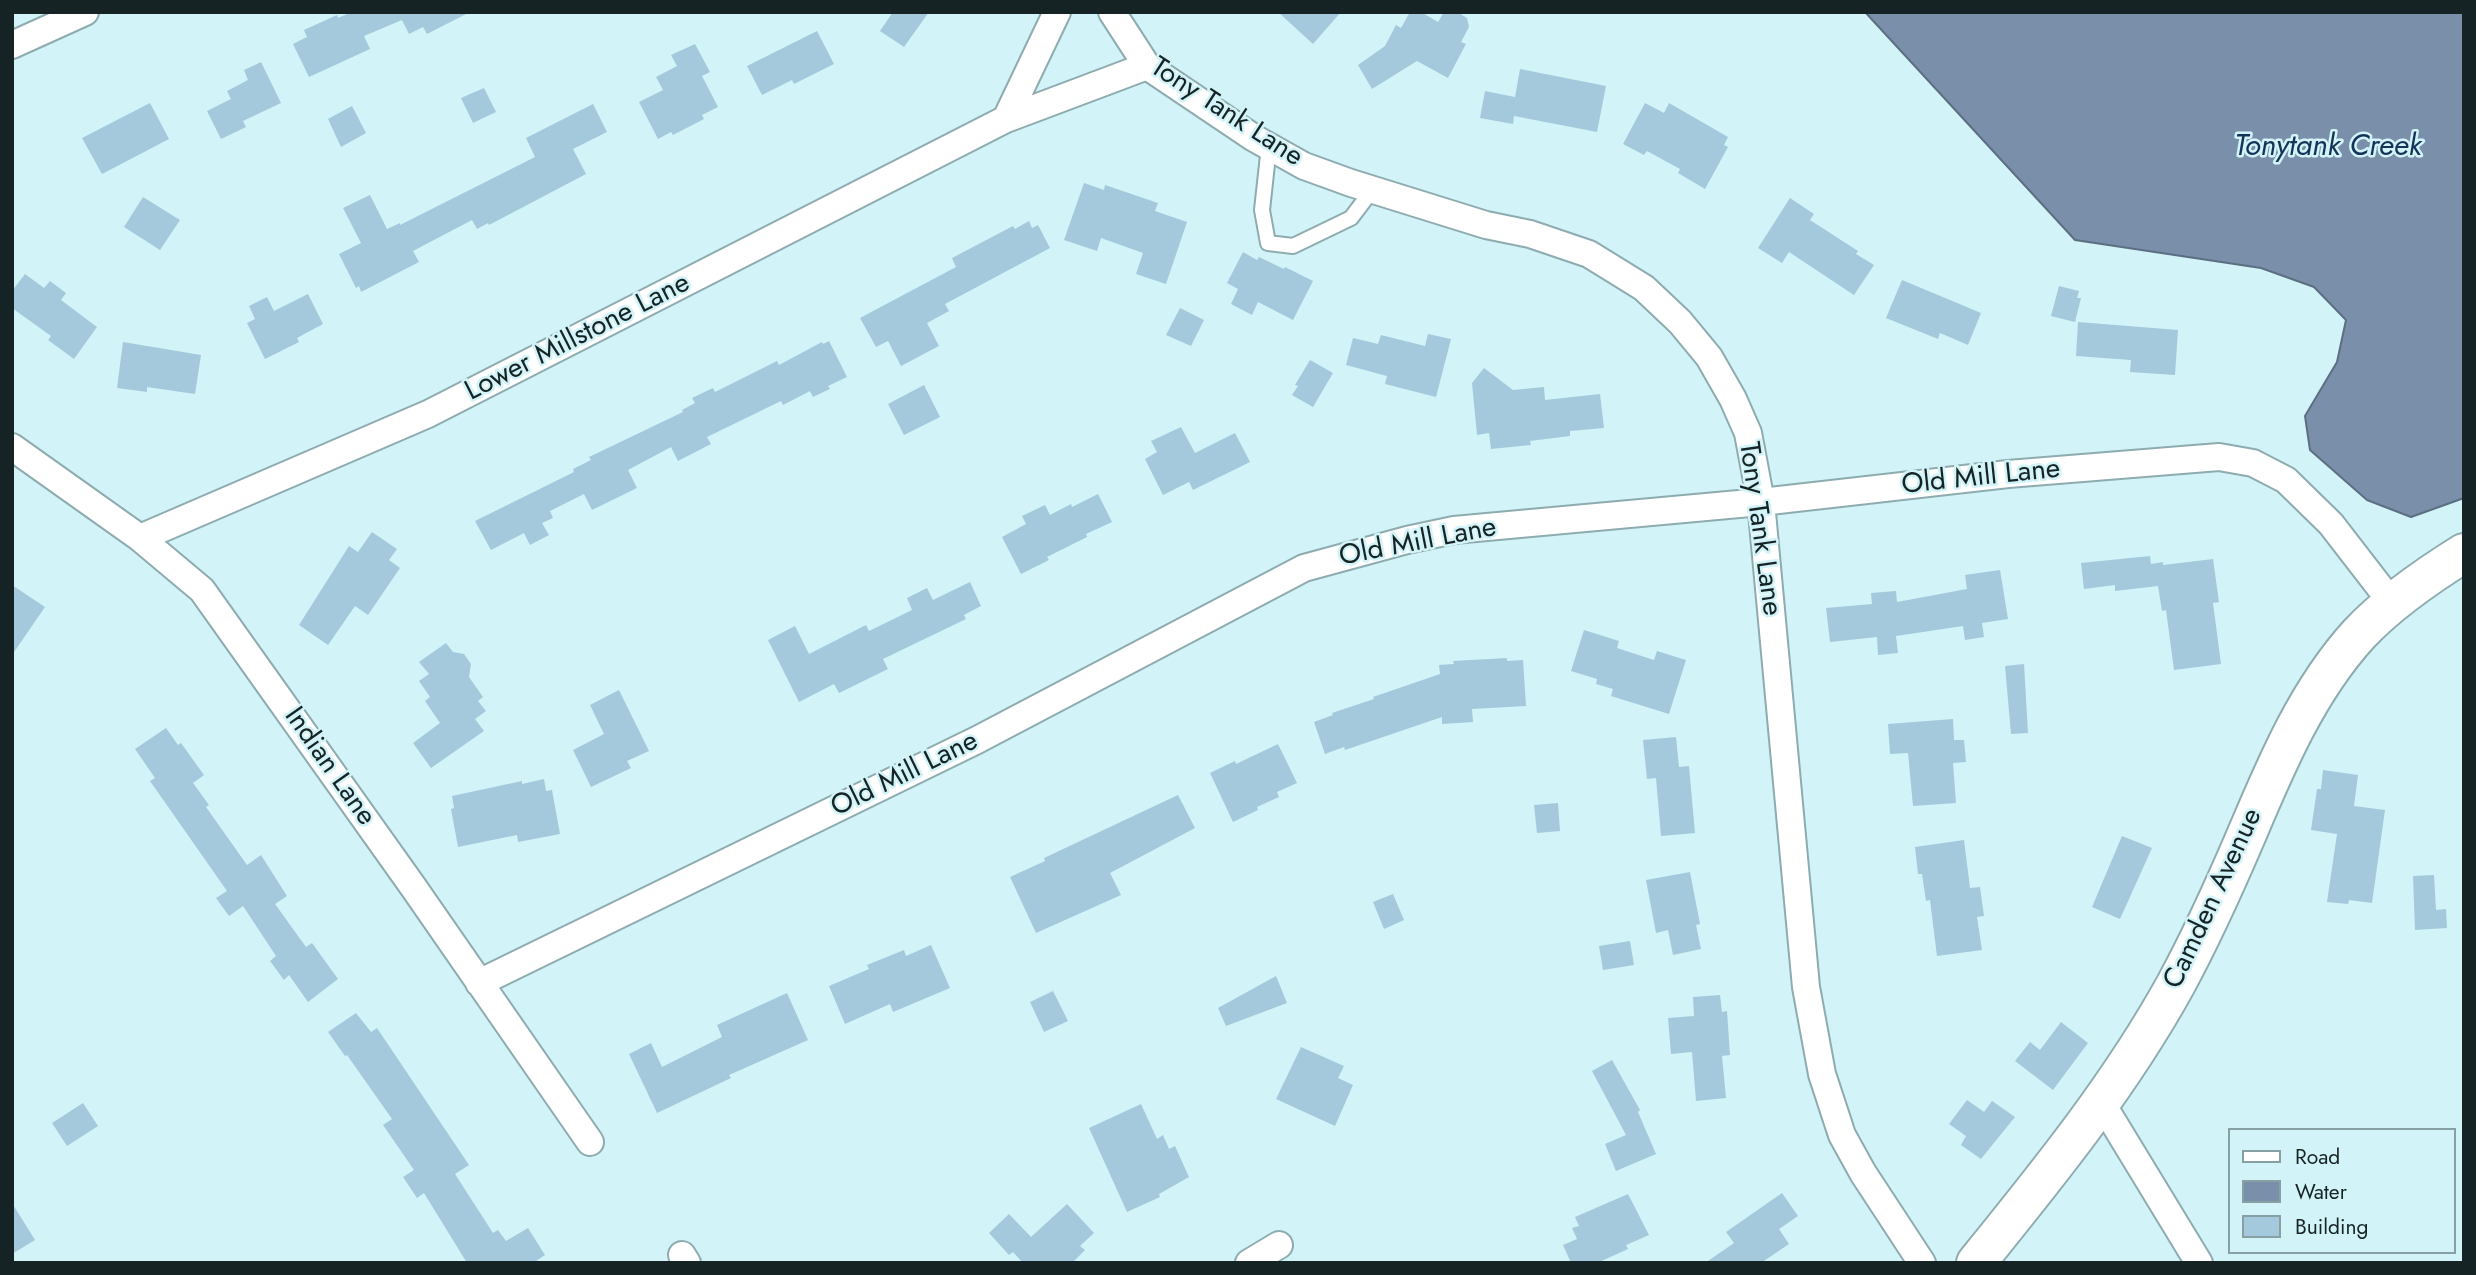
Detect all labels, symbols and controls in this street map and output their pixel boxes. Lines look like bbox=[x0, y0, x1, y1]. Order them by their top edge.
street label: Tony Tank Lane bbox=[1143, 51, 1309, 175]
water label: Tonytank Creek bbox=[2234, 130, 2422, 166]
street label: Lower Millstone Lane bbox=[460, 267, 696, 409]
street label: Tony Tank Lane bbox=[1730, 440, 1788, 618]
street label: Old Mill Lane bbox=[1900, 453, 2062, 503]
street label: Old Mill Lane bbox=[1337, 511, 1499, 575]
street label: Indian Lane bbox=[276, 701, 382, 833]
street label: Old Mill Lane bbox=[826, 725, 984, 825]
street label: Camden Avenue bbox=[2158, 803, 2270, 995]
legend bbox=[2228, 1128, 2455, 1254]
text: Road bbox=[2295, 1142, 2340, 1172]
text: Water bbox=[2295, 1177, 2347, 1207]
text: Building bbox=[2295, 1212, 2368, 1242]

